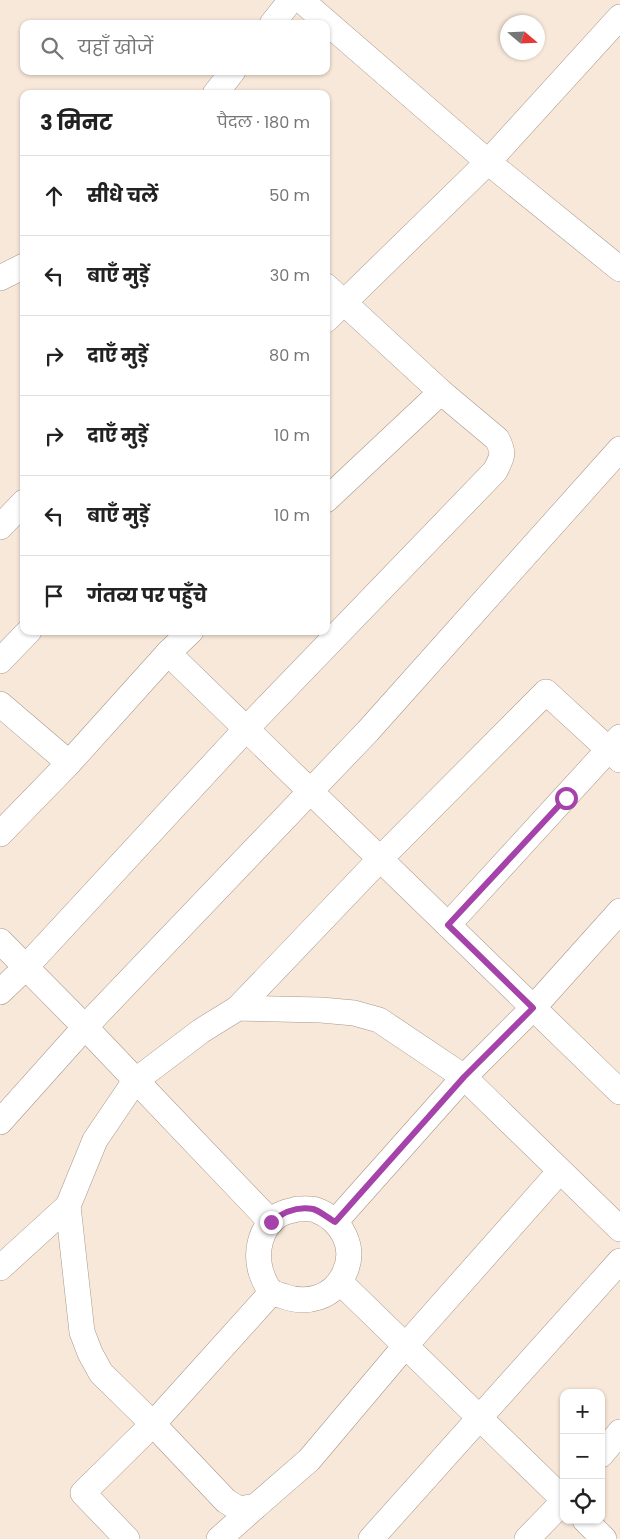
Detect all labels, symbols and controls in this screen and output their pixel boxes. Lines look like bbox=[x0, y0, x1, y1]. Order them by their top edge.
north arrow bbox=[500, 15, 545, 60]
search box bbox=[20, 20, 330, 75]
icon: search bbox=[38, 34, 66, 62]
text: यहाँ खोजें bbox=[78, 34, 153, 61]
text: 3 मिनट bbox=[40, 108, 112, 137]
text: पैदल · 180 m bbox=[217, 111, 310, 134]
icon: ahead bbox=[40, 182, 68, 210]
text: सीधे चलें bbox=[87, 182, 158, 209]
text: 50 m bbox=[269, 184, 310, 207]
icon: left bbox=[40, 262, 68, 290]
text: बाएँ मुड़ें bbox=[87, 262, 149, 289]
text: 30 m bbox=[270, 264, 310, 287]
icon: right bbox=[40, 342, 68, 370]
text: दाएँ मुड़ें bbox=[87, 342, 148, 369]
text: 80 m bbox=[269, 344, 310, 367]
icon: right bbox=[40, 422, 68, 450]
text: दाएँ मुड़ें bbox=[87, 422, 148, 449]
text: 10 m bbox=[274, 424, 310, 447]
icon: left bbox=[40, 502, 68, 530]
text: बाएँ मुड़ें bbox=[87, 502, 149, 529]
text: 10 m bbox=[274, 504, 310, 527]
icon: arrive bbox=[40, 582, 68, 610]
text: गंतव्य पर पहुँचे bbox=[87, 582, 207, 609]
route start bbox=[555, 787, 578, 810]
route end bbox=[260, 1211, 283, 1234]
map controls bbox=[560, 1389, 605, 1524]
button: + bbox=[560, 1389, 605, 1434]
button: − bbox=[560, 1434, 605, 1479]
button: locate bbox=[560, 1479, 605, 1524]

